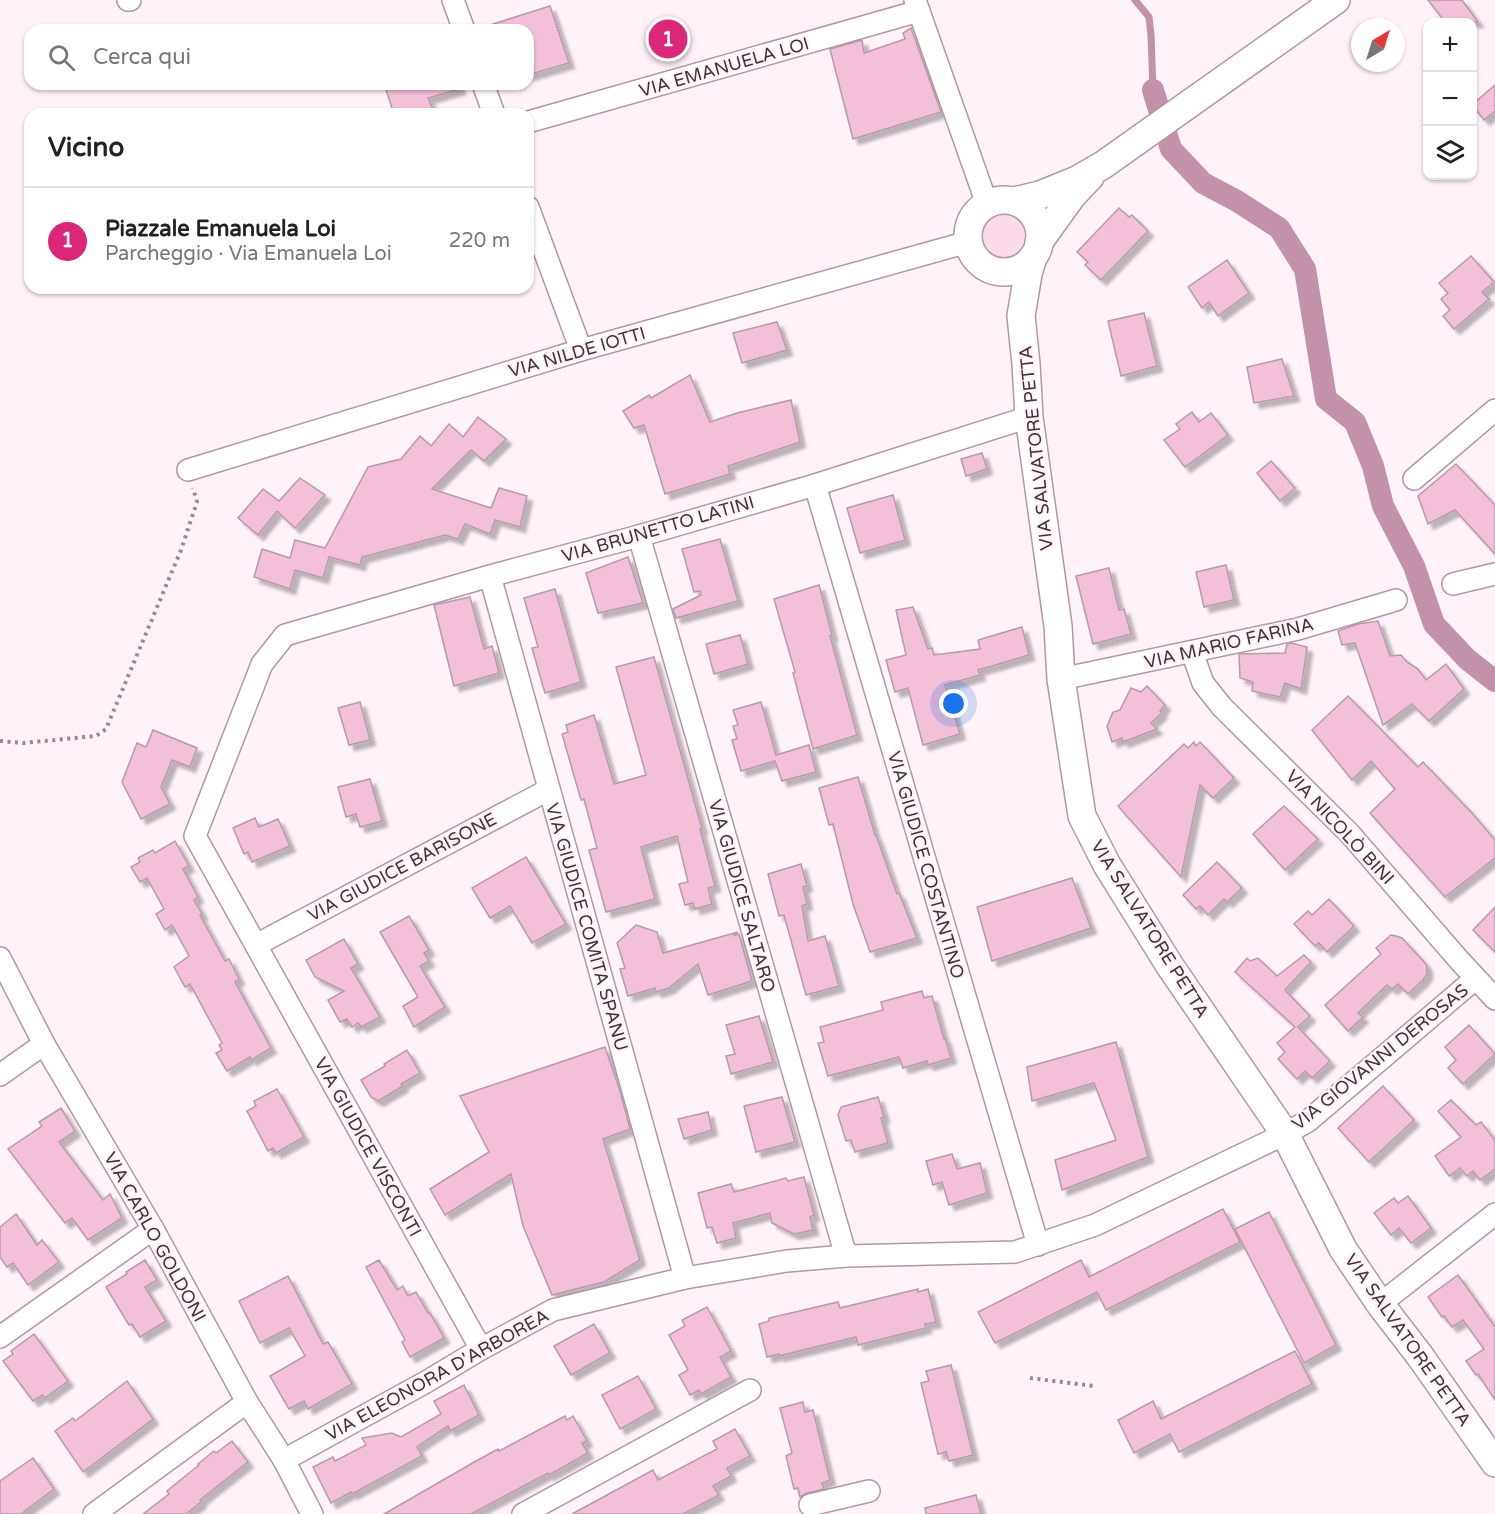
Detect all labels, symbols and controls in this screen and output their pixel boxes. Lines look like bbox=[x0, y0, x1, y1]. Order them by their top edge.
pin: 1 bbox=[648, 16, 688, 62]
north arrow bbox=[1351, 18, 1405, 72]
map controls bbox=[1423, 18, 1477, 180]
button: + bbox=[1423, 18, 1477, 72]
search box bbox=[24, 24, 534, 90]
street label: VIA EMANUELA LOI bbox=[636, 32, 812, 102]
icon: search bbox=[45, 41, 78, 74]
text: Cerca qui bbox=[93, 44, 191, 70]
button: − bbox=[1423, 72, 1477, 126]
button: layers bbox=[1423, 126, 1477, 180]
text: Vicino bbox=[48, 132, 124, 163]
text: Piazzale Emanuela Loi bbox=[105, 216, 336, 242]
text: 1 bbox=[61, 229, 74, 253]
text: 220 m bbox=[449, 229, 510, 253]
text: Parcheggio · Via Emanuela Loi bbox=[105, 242, 392, 266]
street label: VIA NILDE IOTTI bbox=[506, 322, 648, 382]
street label: VIA SALVATORE PETTA bbox=[1014, 345, 1058, 551]
street label: VIA BRUNETTO LATINI bbox=[559, 491, 757, 567]
street label: VIA MARIO FARINA bbox=[1142, 613, 1316, 673]
your location bbox=[939, 689, 968, 718]
street label: VIA GIUDICE COSTANTINO bbox=[883, 749, 969, 981]
street label: VIA NICOLÒ BINI bbox=[1281, 765, 1399, 889]
street label: VIA GIUDICE SALTARO bbox=[704, 797, 780, 995]
street label: VIA GIUDICE COMITA SPANU bbox=[541, 801, 633, 1053]
street label: VIA GIUDICE BARISONE bbox=[304, 808, 500, 926]
street label: VIA SALVATORE PETTA bbox=[1086, 836, 1214, 1022]
street label: VIA GIOVANNI DEROSAS bbox=[1287, 979, 1473, 1135]
street label: VIA GIUDICE VISCONTI bbox=[310, 1054, 426, 1240]
street label: VIA CARLO GOLDONI bbox=[99, 1148, 211, 1326]
street label: VIA SALVATORE PETTA bbox=[1340, 1249, 1476, 1431]
street label: VIA ELEONORA D'ARBOREA bbox=[321, 1304, 553, 1446]

